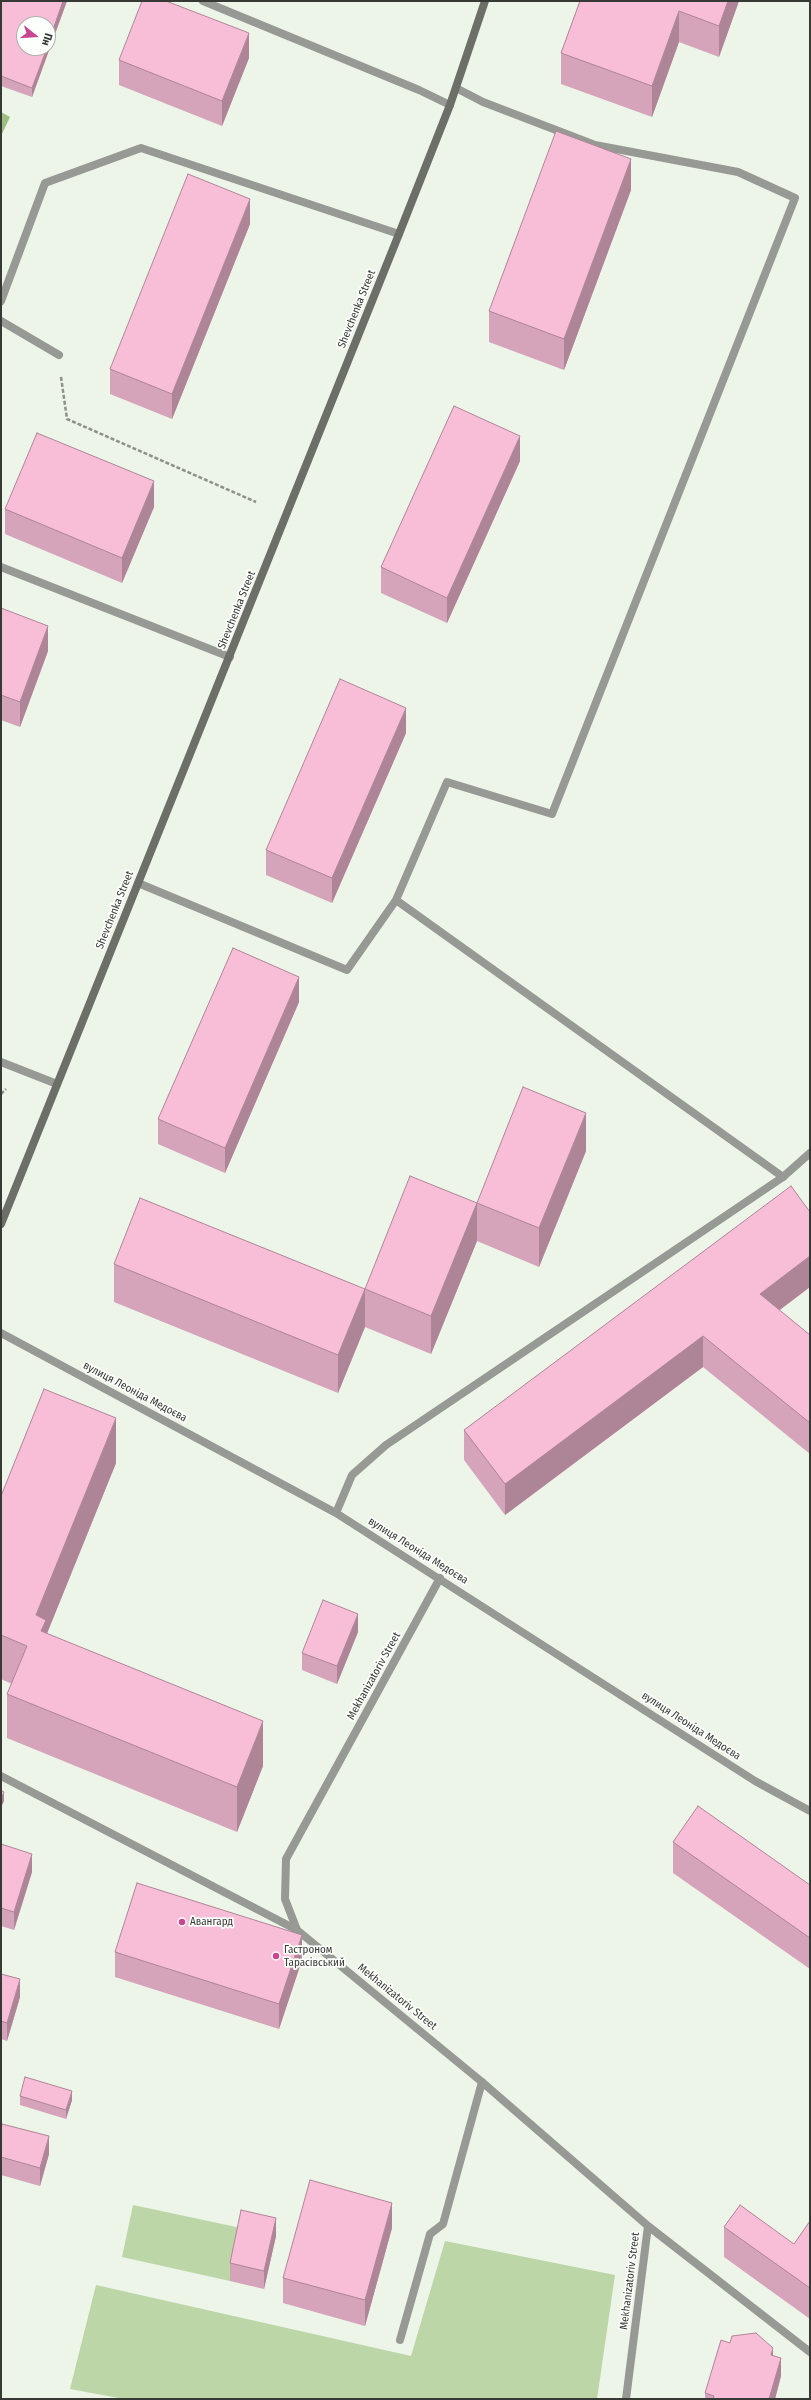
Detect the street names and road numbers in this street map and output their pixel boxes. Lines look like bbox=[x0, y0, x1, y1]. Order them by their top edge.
street label: Shevchenka Street bbox=[335, 268, 379, 350]
street label: Shevchenka Street bbox=[215, 569, 259, 651]
street label: Shevchenka Street bbox=[93, 869, 137, 951]
street label: вулиця Леоніда Медоєва bbox=[81, 1359, 189, 1425]
street label: вулиця Леоніда Медоєва bbox=[366, 1515, 470, 1587]
street label: Mekhanizatoriv Street bbox=[344, 1630, 404, 1722]
street label: вулиця Леоніда Медоєва bbox=[639, 1689, 743, 1763]
street label: Mekhanizatoriv Street bbox=[355, 1961, 439, 2033]
street label: Mekhanizatoriv Street bbox=[617, 2232, 643, 2330]

